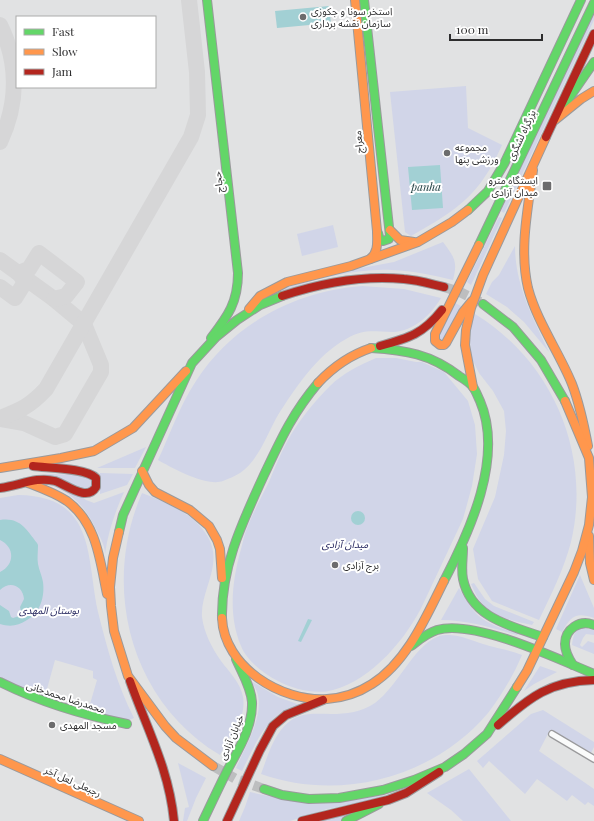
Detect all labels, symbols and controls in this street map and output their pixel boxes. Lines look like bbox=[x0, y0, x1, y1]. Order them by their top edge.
place label: استخر سونا و جکوزی سازمان نقشه برداری bbox=[311, 4, 392, 30]
marker: استخر سونا و جکوزی سازمان نقشه برداری bbox=[298, 12, 308, 22]
legend bbox=[16, 16, 156, 88]
scale bar bbox=[450, 16, 542, 42]
text: 100 m bbox=[456, 21, 489, 37]
text: Fast bbox=[52, 23, 75, 39]
text: Slow bbox=[52, 43, 78, 59]
text: Jam bbox=[51, 63, 73, 79]
street label: بزرگراه لشگری bbox=[503, 107, 539, 163]
street label: معراج bbox=[350, 130, 367, 154]
place label: مجموعه ورزشی پنها bbox=[455, 140, 499, 166]
marker: مجموعه ورزشی پنها bbox=[442, 148, 452, 158]
street label: حجاج bbox=[210, 170, 227, 194]
place label: ایستگاه مترو میدان آزادی bbox=[488, 173, 538, 199]
water label: panha bbox=[410, 179, 441, 194]
marker: ایستگاه مترو میدان آزادی bbox=[541, 180, 553, 192]
park label: میدان آزادی bbox=[322, 537, 369, 551]
place label: برج آزادی bbox=[343, 558, 379, 573]
marker: برج آزادی bbox=[330, 560, 340, 570]
park label: بوستان المهدی bbox=[19, 603, 79, 617]
street label: محمدرضا محمدخانی bbox=[25, 678, 107, 716]
street label: خیابان آزادی bbox=[215, 712, 247, 762]
place label: مسجد المهدی bbox=[60, 718, 117, 732]
marker: مسجد المهدی bbox=[47, 720, 57, 730]
street label: رجبعلی لعل آخر bbox=[42, 762, 104, 800]

